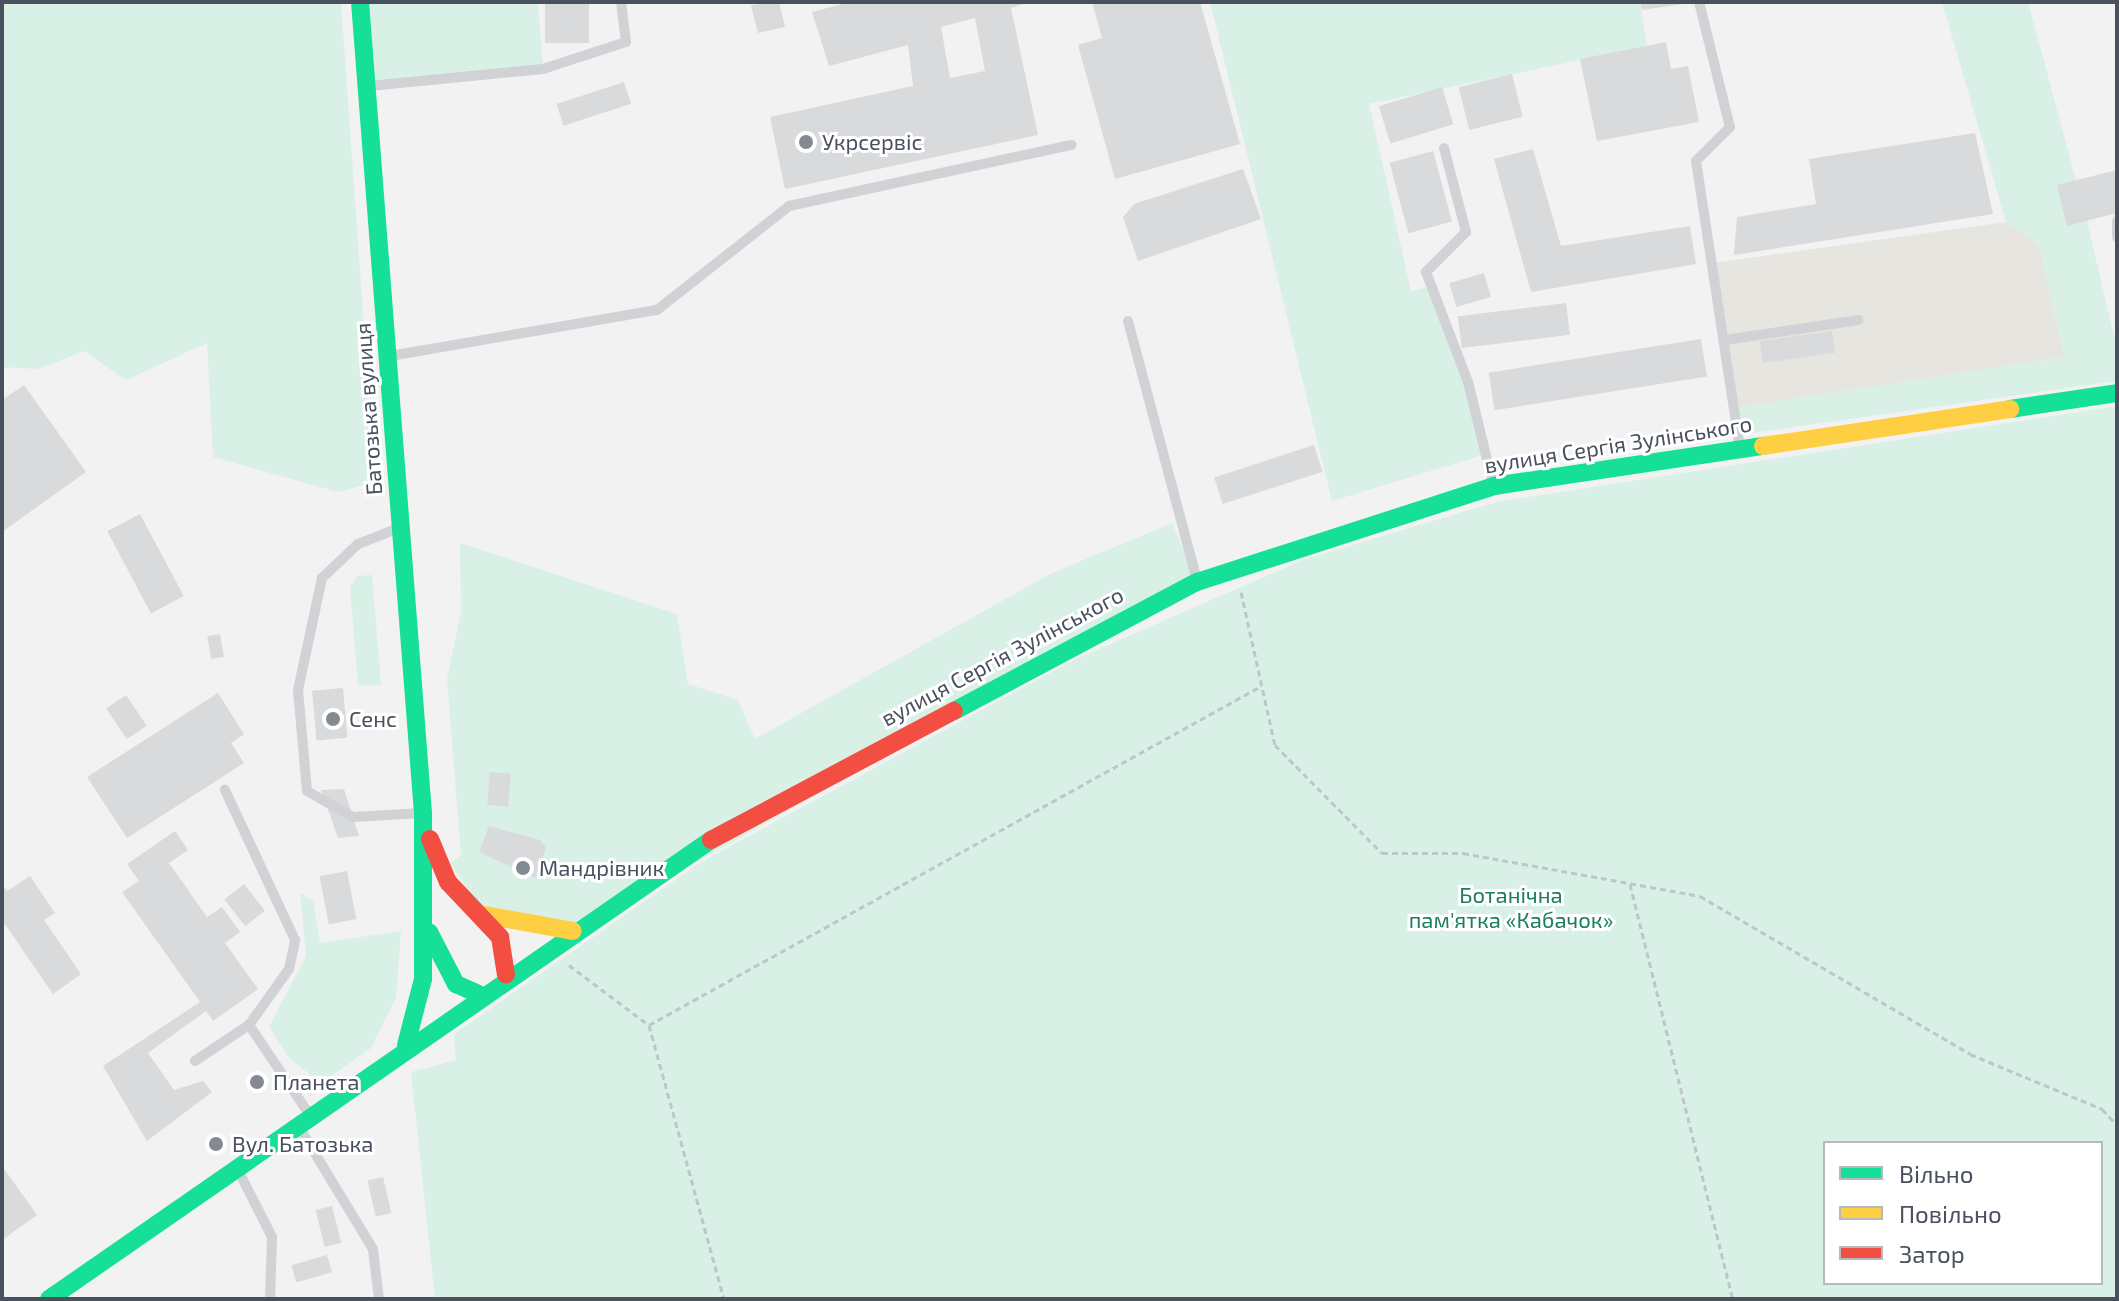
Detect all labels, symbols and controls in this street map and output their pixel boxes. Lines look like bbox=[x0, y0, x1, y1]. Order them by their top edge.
place label: Укрсервіс bbox=[822, 129, 922, 155]
marker: Укрсервіс bbox=[797, 133, 815, 151]
street label: Батозька вулиця bbox=[349, 322, 387, 496]
street label: вулиця Сергія Зулінського bbox=[1482, 410, 1754, 478]
street label: вулиця Сергія Зулінського bbox=[876, 581, 1128, 731]
place label: Сенс bbox=[349, 706, 397, 732]
marker: Сенс bbox=[324, 710, 342, 728]
place label: Мандрівник bbox=[539, 855, 664, 881]
marker: Мандрівник bbox=[514, 859, 532, 877]
park label: Ботанічна пам'ятка «Кабачок» bbox=[1409, 881, 1613, 932]
place label: Планета bbox=[273, 1069, 359, 1095]
marker: Планета bbox=[248, 1073, 266, 1091]
place label: Вул. Батозька bbox=[232, 1131, 373, 1157]
marker: Вул. Батозька bbox=[207, 1135, 225, 1153]
legend bbox=[1823, 1141, 2103, 1285]
text: Вільно bbox=[1899, 1159, 1973, 1188]
text: Повільно bbox=[1899, 1199, 2002, 1228]
text: Затор bbox=[1899, 1239, 1965, 1268]

